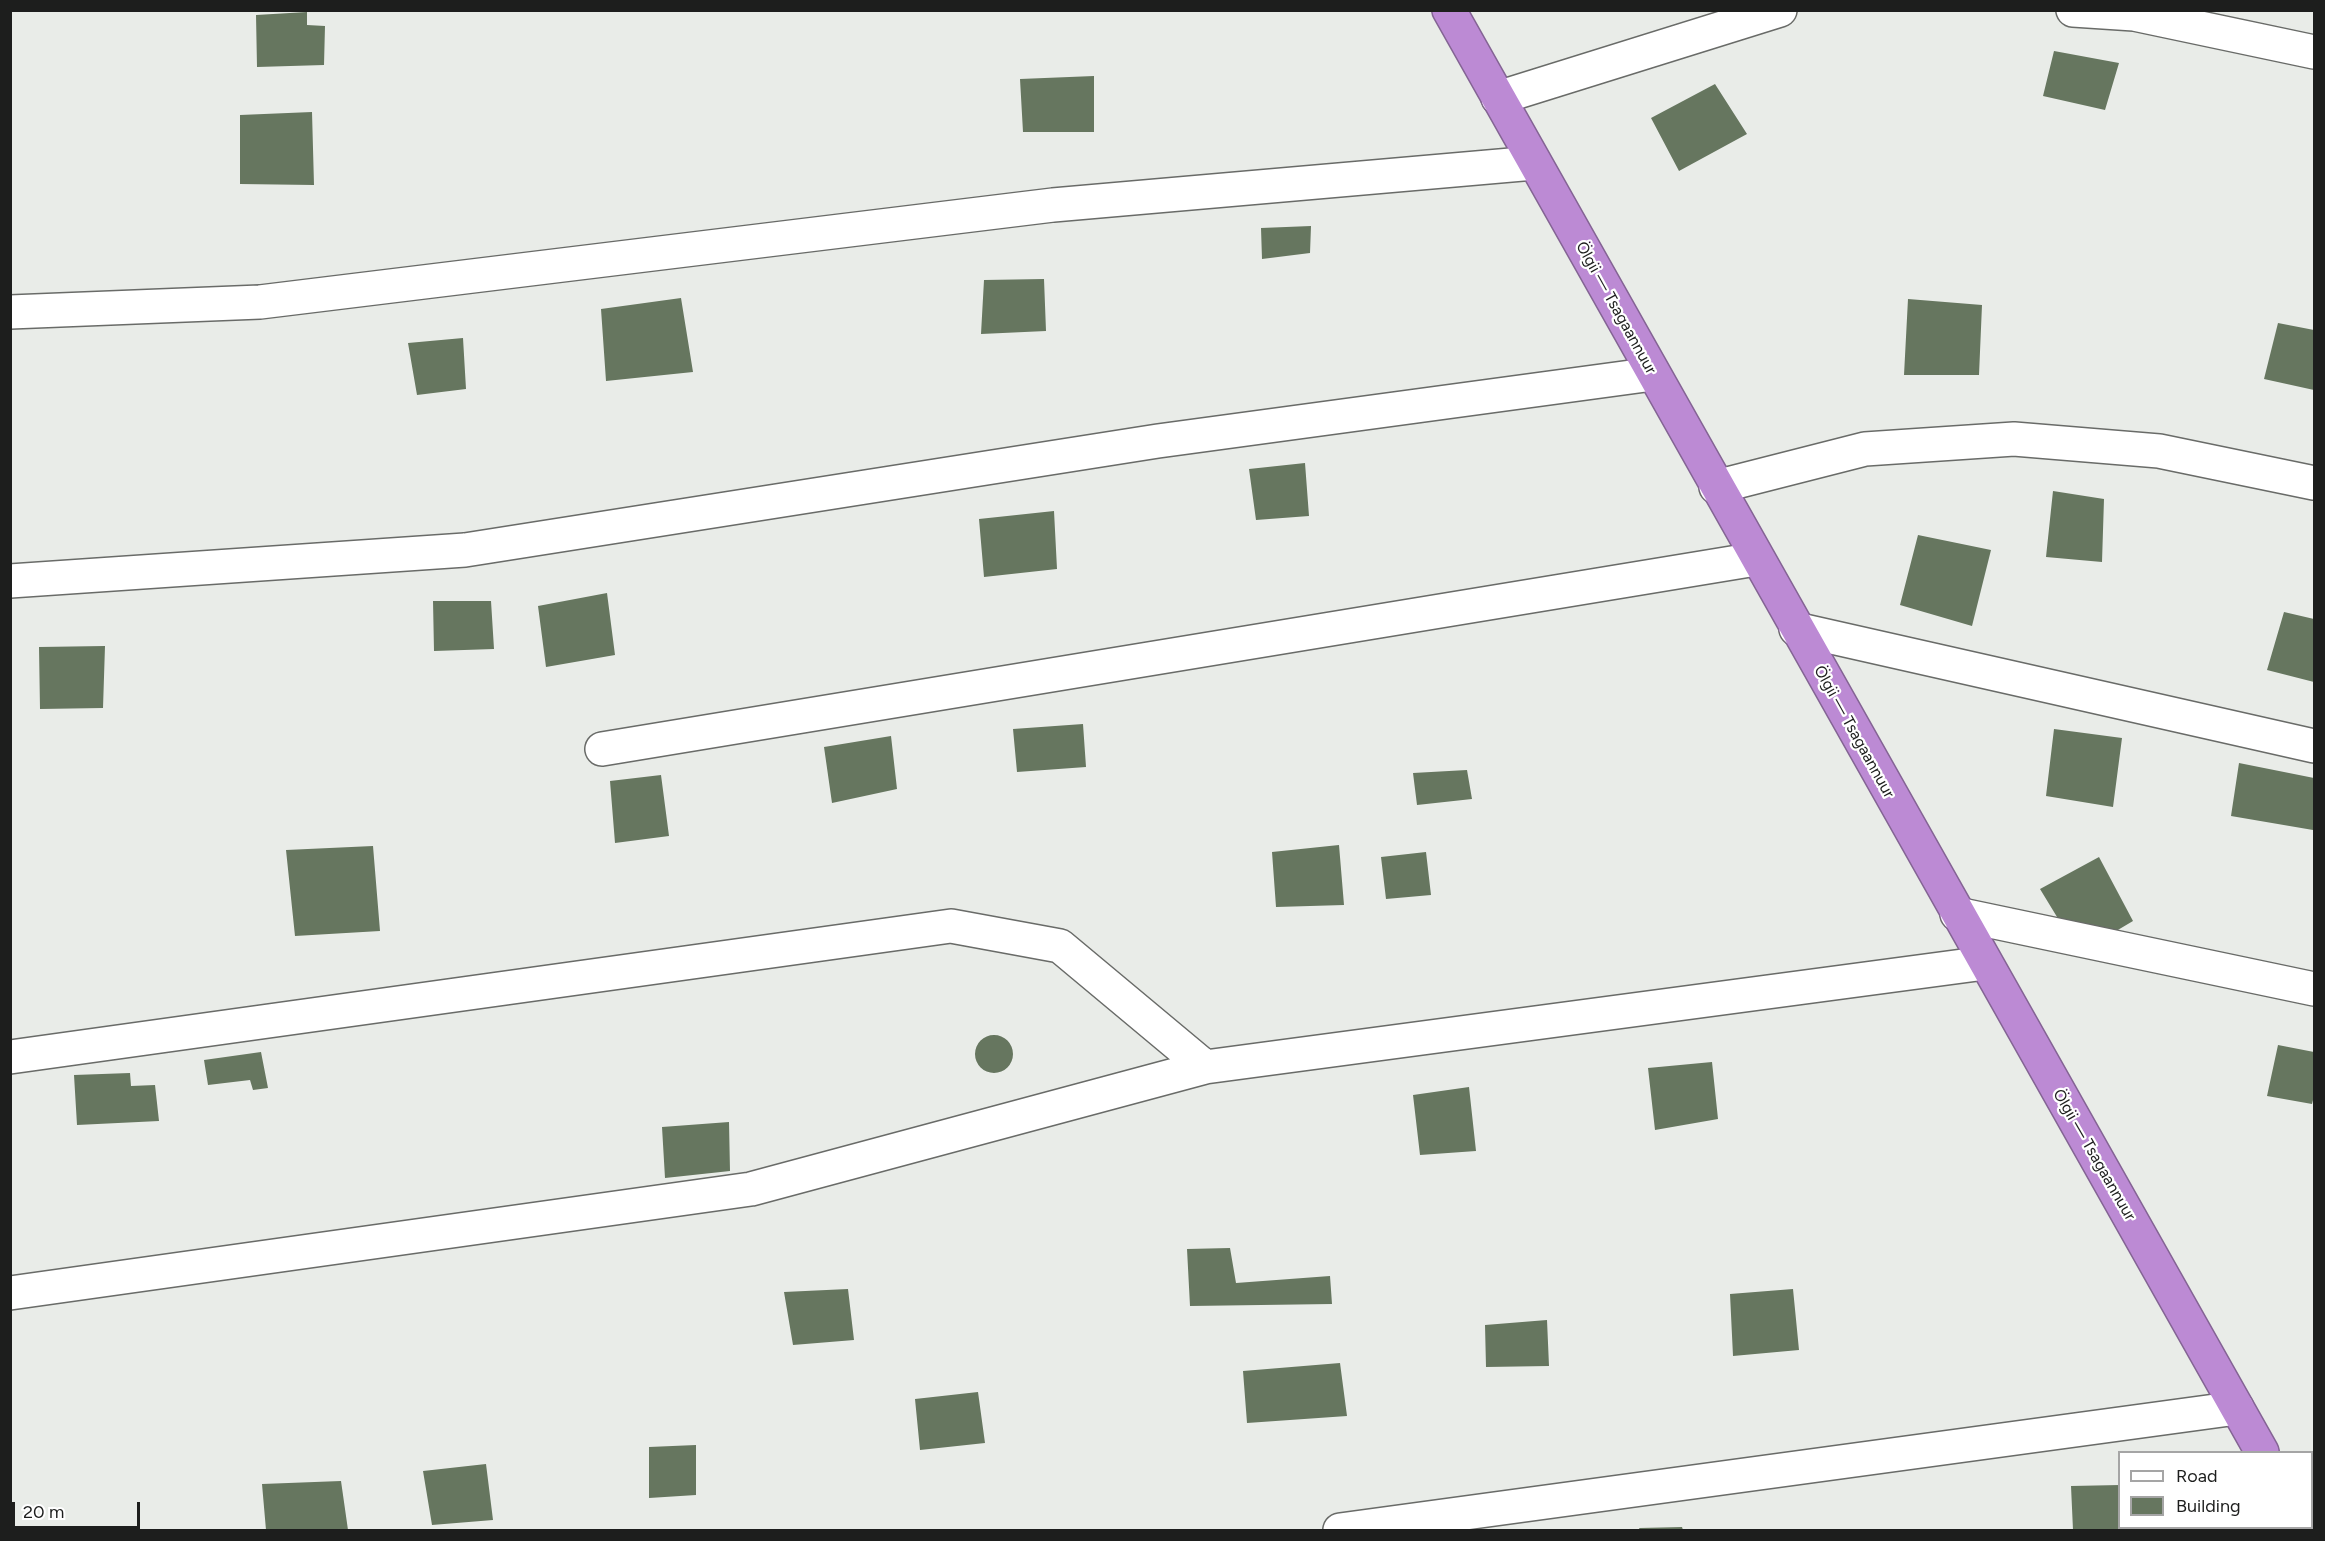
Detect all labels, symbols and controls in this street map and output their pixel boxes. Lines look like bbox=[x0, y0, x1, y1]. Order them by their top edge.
street label: Ölgii — Tsagaannuur bbox=[1572, 238, 1660, 378]
street label: Ölgii — Tsagaannuur bbox=[1810, 662, 1898, 802]
street label: Ölgii — Tsagaannuur bbox=[2048, 1086, 2140, 1224]
legend bbox=[2118, 1451, 2313, 1529]
text: Road bbox=[2176, 1465, 2217, 1487]
scale bar bbox=[15, 1490, 142, 1528]
text: Building bbox=[2176, 1495, 2241, 1517]
text: 20 m bbox=[23, 1501, 64, 1523]

